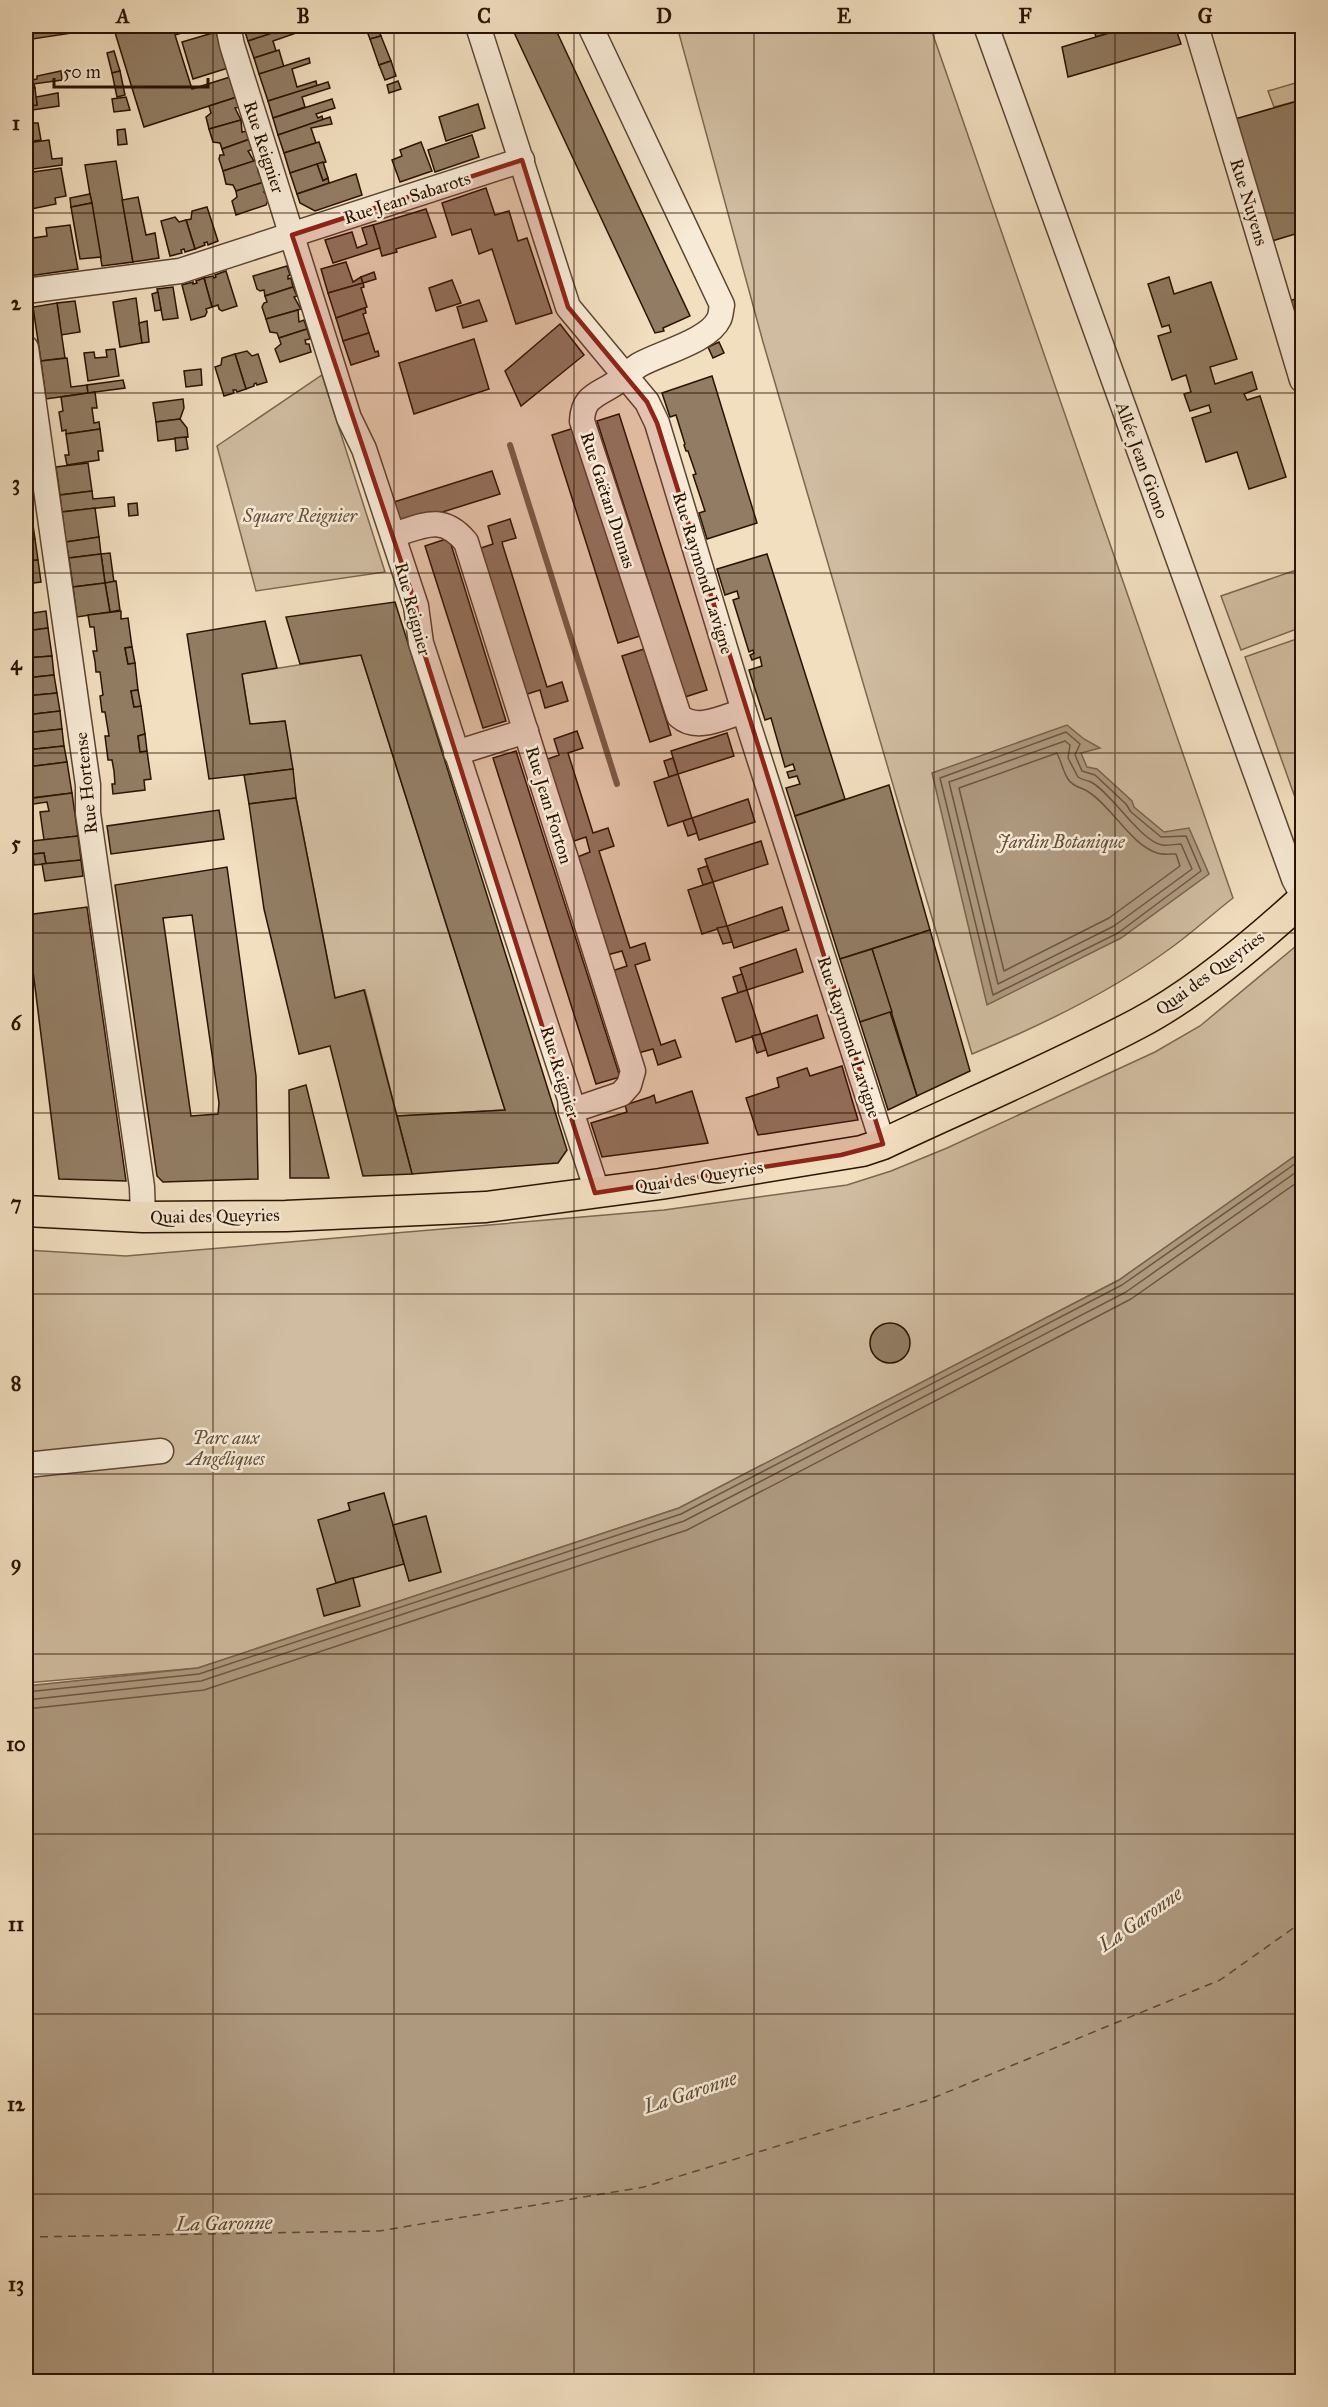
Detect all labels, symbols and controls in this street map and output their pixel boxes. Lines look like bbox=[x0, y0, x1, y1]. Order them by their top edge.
text: A bbox=[114, 4, 130, 28]
text: B bbox=[296, 4, 310, 28]
text: C bbox=[477, 4, 491, 28]
text: D bbox=[656, 4, 672, 28]
text: E bbox=[837, 4, 852, 28]
text: F bbox=[1018, 4, 1032, 28]
text: G bbox=[1198, 4, 1213, 28]
scale bar bbox=[54, 51, 208, 89]
text: 50 m bbox=[63, 61, 101, 83]
street label: Rue Reignier bbox=[238, 98, 289, 196]
text: 1 bbox=[12, 111, 20, 135]
street label: Rue Nuyens bbox=[1225, 156, 1273, 248]
street label: Rue Jean Sabarots bbox=[341, 167, 474, 230]
text: 2 bbox=[11, 291, 22, 315]
street label: Allée Jean Giono bbox=[1109, 398, 1173, 522]
street label: Rue Gaëtan Dumas bbox=[576, 429, 640, 571]
text: 3 bbox=[12, 471, 20, 496]
street label: Rue Raymond Lavigne bbox=[667, 489, 738, 657]
park label: Square Reignier bbox=[242, 505, 358, 527]
street label: Rue Reignier bbox=[389, 560, 436, 659]
text: 4 bbox=[10, 651, 22, 676]
street label: Rue Hortense bbox=[70, 731, 102, 835]
street label: Rue Jean Forton bbox=[520, 744, 577, 867]
text: 5 bbox=[11, 831, 21, 855]
park label: Jardin Botanique bbox=[996, 831, 1126, 853]
street label: Quai des Queyries bbox=[1151, 926, 1269, 1020]
street label: Rue Raymond Lavigne bbox=[811, 953, 886, 1121]
text: 6 bbox=[11, 1011, 23, 1035]
street label: Rue Reignier bbox=[535, 1023, 585, 1122]
street label: Quai des Queyries bbox=[633, 1156, 765, 1198]
text: 7 bbox=[11, 1191, 22, 1215]
street label: Quai des Queyries bbox=[150, 1204, 280, 1228]
text: 8 bbox=[11, 1371, 21, 1395]
park label: Parc aux Angéliques bbox=[185, 1427, 266, 1470]
text: 9 bbox=[11, 1551, 21, 1576]
text: 10 bbox=[6, 1732, 26, 1756]
water label: La Garonne bbox=[1093, 1881, 1187, 1957]
text: 11 bbox=[8, 1912, 24, 1936]
water label: La Garonne bbox=[640, 2066, 740, 2119]
text: 12 bbox=[7, 2092, 26, 2116]
water label: La Garonne bbox=[175, 2210, 273, 2236]
text: 13 bbox=[8, 2272, 24, 2297]

